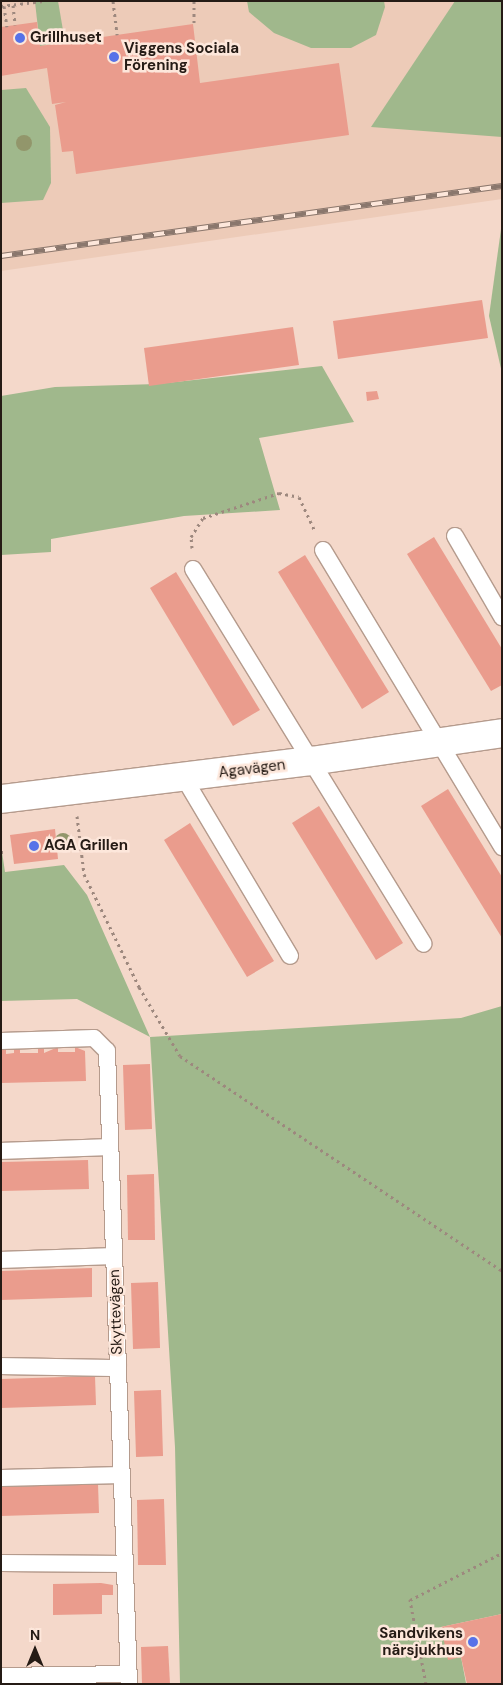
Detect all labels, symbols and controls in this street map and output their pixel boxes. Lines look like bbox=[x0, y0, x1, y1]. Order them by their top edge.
place label: Grillhuset bbox=[30, 29, 102, 47]
marker: Grillhuset bbox=[14, 32, 26, 44]
place label: Viggens Sociala Förening bbox=[124, 39, 239, 74]
marker: Viggens Sociala Förening bbox=[108, 51, 120, 63]
street label: Agavägen bbox=[218, 756, 286, 782]
place label: AGA Grillen bbox=[44, 837, 128, 855]
marker: AGA Grillen bbox=[28, 840, 40, 852]
street label: Skyttevägen bbox=[106, 1269, 126, 1355]
place label: Sandvikens närsjukhus bbox=[379, 1624, 463, 1659]
north arrow bbox=[10, 1625, 60, 1675]
text: N bbox=[30, 1626, 40, 1644]
marker: Sandvikens närsjukhus bbox=[467, 1636, 479, 1648]

